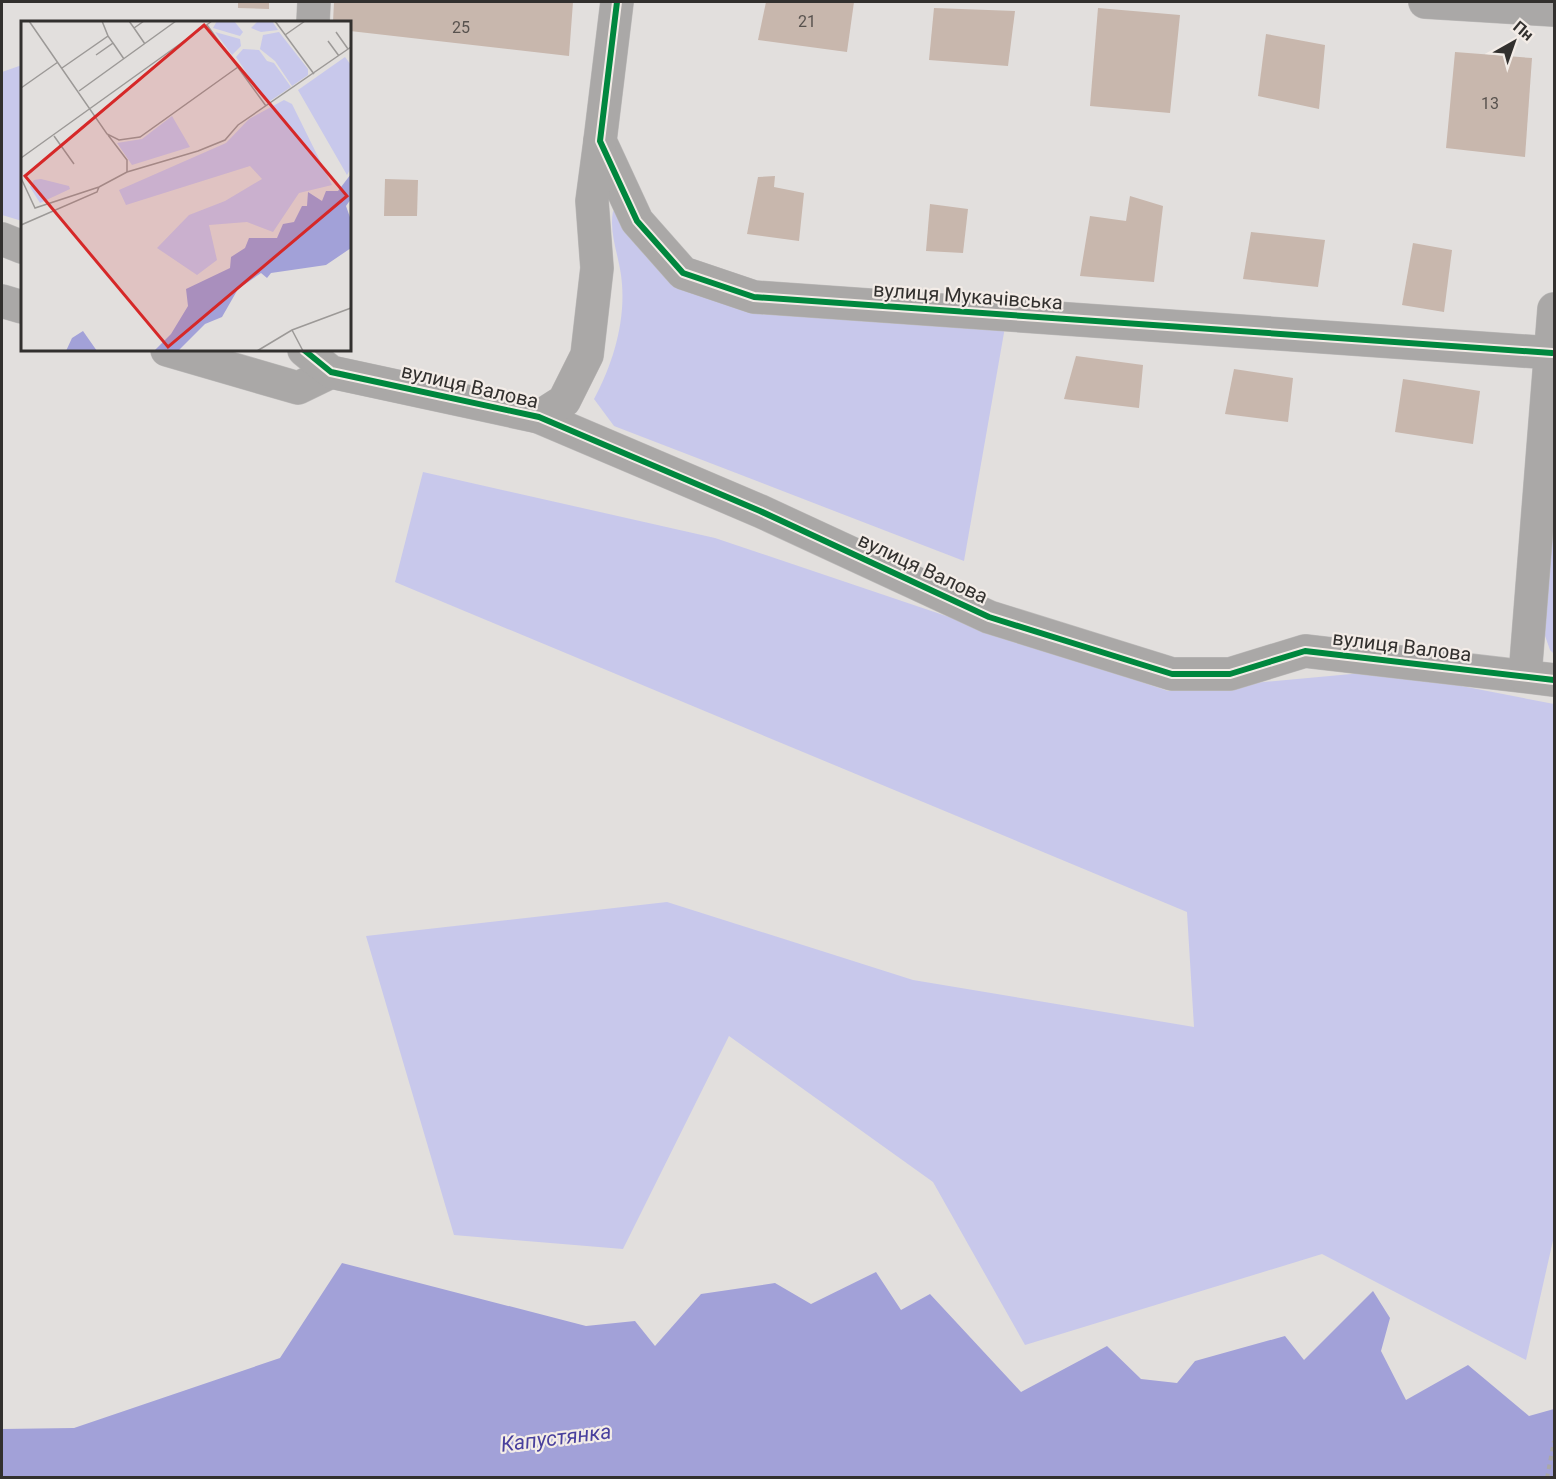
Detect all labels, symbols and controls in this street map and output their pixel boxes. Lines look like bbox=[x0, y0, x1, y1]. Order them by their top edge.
house number: 21 bbox=[798, 12, 816, 31]
north arrow bbox=[1484, 12, 1544, 72]
text: Пн bbox=[1509, 17, 1537, 45]
house number: 25 bbox=[452, 18, 470, 37]
inset map bbox=[21, 21, 351, 351]
house number: 13 bbox=[1481, 94, 1499, 113]
street label: вулиця Мукачівська bbox=[872, 277, 1064, 315]
street label: вулиця Валова bbox=[399, 359, 541, 413]
street label: вулиця Валова bbox=[854, 528, 992, 608]
street label: вулиця Валова bbox=[1331, 626, 1473, 666]
water label: Капустянка bbox=[499, 1419, 613, 1457]

